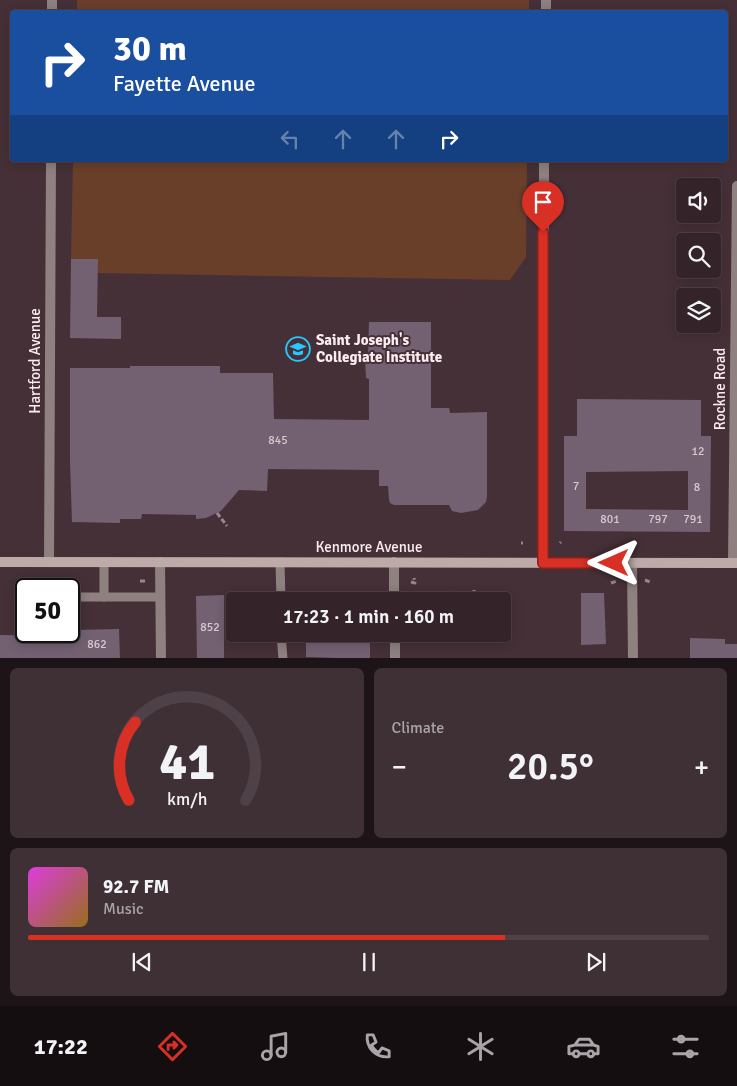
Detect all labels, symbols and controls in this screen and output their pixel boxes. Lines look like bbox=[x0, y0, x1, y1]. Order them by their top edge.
text: 30 m bbox=[113, 27, 187, 70]
icon: right bbox=[30, 30, 95, 95]
text: Fayette Avenue bbox=[113, 70, 256, 97]
icon: left bbox=[276, 125, 304, 153]
icon: ahead bbox=[329, 125, 357, 153]
icon: ahead bbox=[382, 125, 410, 153]
icon: right bbox=[435, 125, 463, 153]
map controls bbox=[676, 178, 721, 333]
button: sound bbox=[676, 178, 721, 223]
pin bbox=[522, 181, 564, 232]
icon: arrive bbox=[529, 188, 557, 216]
button: search bbox=[676, 233, 721, 278]
button: layers bbox=[676, 288, 721, 333]
street label: Hartford Avenue bbox=[26, 308, 44, 414]
place label: Saint Joseph's Collegiate Institute bbox=[316, 331, 442, 366]
school or university icon: Saint Joseph's Collegiate Institute bbox=[285, 336, 311, 362]
street label: Rockne Road bbox=[711, 348, 729, 430]
house number: 845 bbox=[268, 433, 288, 448]
house number: 12 bbox=[692, 444, 704, 459]
house number: 7 bbox=[573, 479, 579, 494]
house number: 8 bbox=[694, 480, 700, 495]
house number: 801 bbox=[600, 512, 620, 527]
house number: 797 bbox=[648, 512, 668, 527]
house number: 791 bbox=[683, 512, 703, 527]
position arrow bbox=[587, 536, 639, 588]
street label: Kenmore Avenue bbox=[315, 538, 423, 556]
speed limit sign: 50 bbox=[15, 578, 80, 643]
text: 17:23 · 1 min · 160 m bbox=[283, 605, 454, 629]
house number: 852 bbox=[200, 620, 220, 635]
house number: 862 bbox=[87, 637, 107, 652]
text: Climate bbox=[392, 718, 444, 738]
text: 41 bbox=[159, 730, 215, 794]
text: 20.5° bbox=[507, 743, 594, 790]
text: − bbox=[392, 750, 407, 784]
text: + bbox=[694, 750, 709, 784]
text: km/h bbox=[167, 788, 207, 810]
text: 92.7 FM bbox=[103, 875, 169, 899]
text: Music bbox=[103, 899, 144, 919]
icon: previous bbox=[128, 948, 156, 976]
icon: pause bbox=[355, 948, 383, 976]
icon: next bbox=[582, 948, 610, 976]
icon: directions bbox=[155, 1029, 190, 1064]
icon: music bbox=[258, 1029, 293, 1064]
icon: phone bbox=[360, 1029, 395, 1064]
icon: climate bbox=[463, 1029, 498, 1064]
icon: car bbox=[566, 1029, 601, 1064]
icon: filters bbox=[668, 1029, 703, 1064]
text: 17:22 bbox=[34, 1033, 88, 1060]

